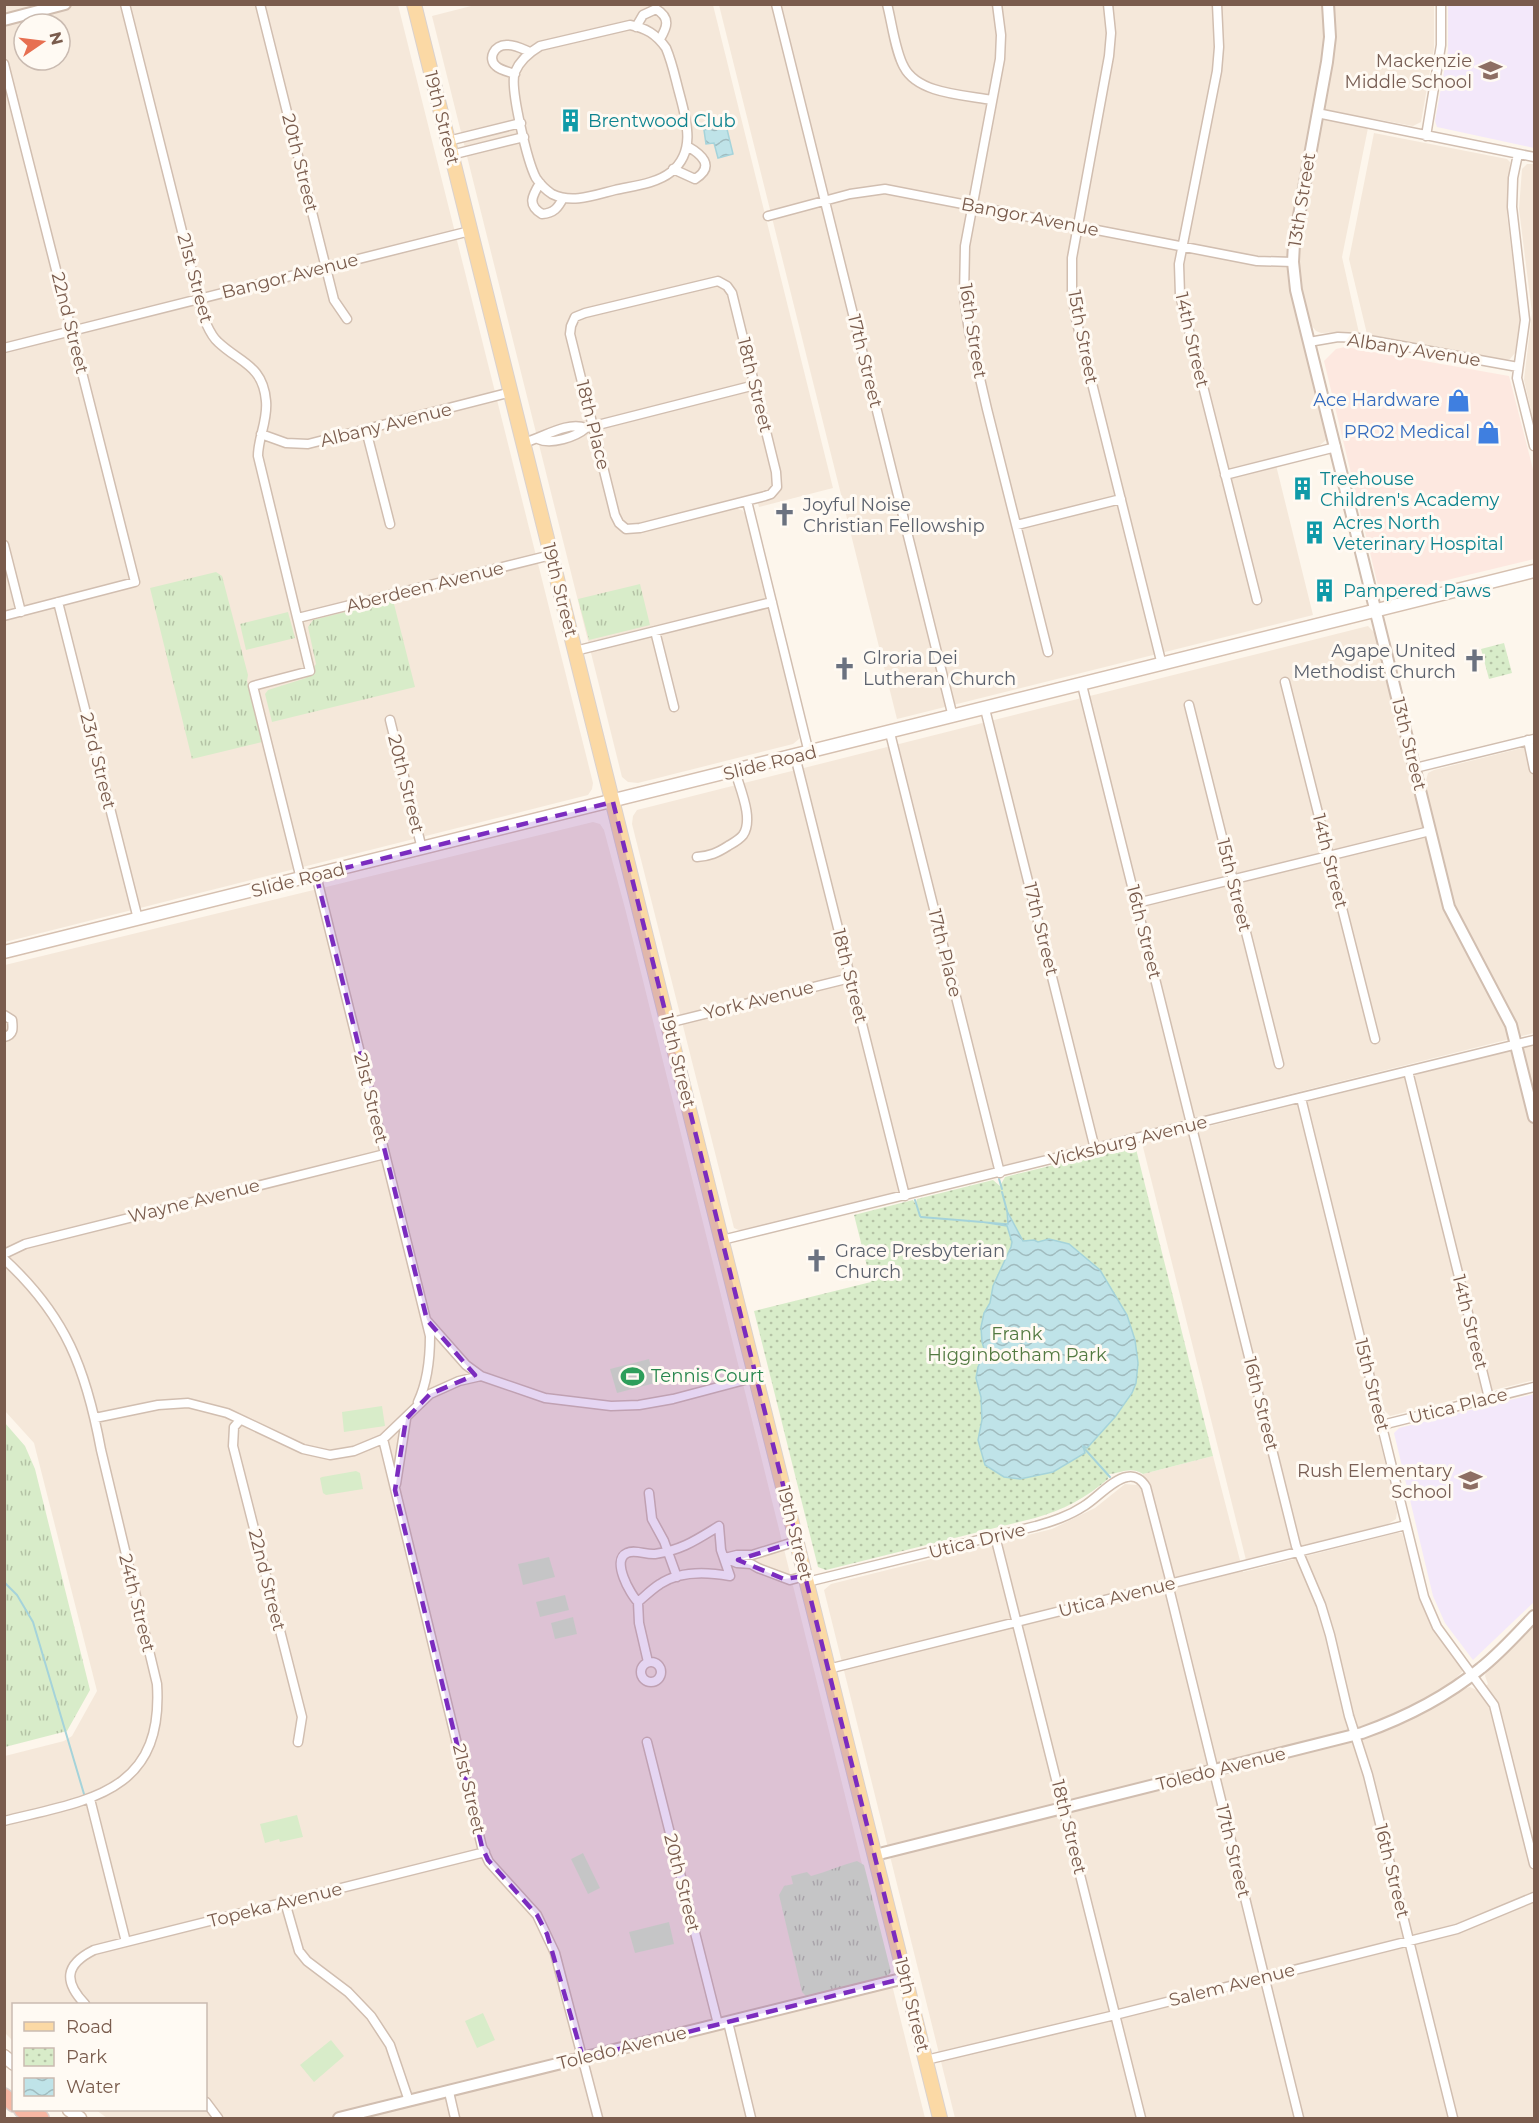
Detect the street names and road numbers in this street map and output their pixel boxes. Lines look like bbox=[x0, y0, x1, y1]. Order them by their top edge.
street label: 19th Street bbox=[420, 69, 464, 167]
street label: 20th Street bbox=[277, 111, 323, 215]
street label: 13th Street bbox=[1284, 151, 1320, 249]
street label: Bangor Avenue bbox=[959, 193, 1101, 241]
street label: 21st Street bbox=[172, 231, 218, 325]
street label: Bangor Avenue bbox=[219, 248, 361, 304]
street label: 22nd Street bbox=[47, 270, 93, 376]
street label: 16th Street bbox=[955, 282, 991, 380]
street label: 15th Street bbox=[1063, 288, 1103, 386]
street label: 14th Street bbox=[1170, 290, 1214, 390]
street label: 17th Street bbox=[843, 312, 887, 410]
street label: Albany Avenue bbox=[1346, 329, 1482, 371]
street label: 18th Street bbox=[733, 335, 777, 435]
street label: 18th Place bbox=[571, 378, 615, 472]
street label: Albany Avenue bbox=[318, 398, 454, 452]
street label: 19th Street bbox=[538, 541, 582, 639]
street label: Aberdeen Avenue bbox=[344, 557, 506, 617]
street label: 13th Street bbox=[1387, 695, 1431, 793]
street label: 23rd Street bbox=[75, 710, 121, 812]
street label: 20th Street bbox=[383, 732, 429, 836]
street label: Slide Road bbox=[721, 741, 819, 785]
street label: 14th Street bbox=[1308, 811, 1352, 911]
street label: 15th Street bbox=[1212, 836, 1256, 934]
street label: Slide Road bbox=[249, 858, 347, 902]
street label: 17th Street bbox=[1019, 880, 1063, 978]
street label: 16th Street bbox=[1122, 883, 1166, 981]
street label: 17th Place bbox=[923, 907, 967, 1000]
street label: 18th Street bbox=[828, 926, 872, 1026]
street label: York Avenue bbox=[702, 976, 816, 1024]
street label: 19th Street bbox=[656, 1012, 700, 1110]
street label: 21st Street bbox=[349, 1051, 393, 1145]
street label: Vicksburg Avenue bbox=[1046, 1111, 1210, 1171]
street label: Wayne Avenue bbox=[126, 1174, 262, 1228]
street label: 14th Street bbox=[1448, 1272, 1492, 1372]
street label: 15th Street bbox=[1350, 1336, 1394, 1434]
street label: 16th Street bbox=[1239, 1355, 1283, 1453]
street label: Utica Place bbox=[1406, 1383, 1510, 1429]
street label: 19th Street bbox=[773, 1484, 817, 1582]
street label: Utica Drive bbox=[926, 1518, 1028, 1564]
street label: 22nd Street bbox=[244, 1527, 290, 1633]
street label: 24th Street bbox=[114, 1552, 160, 1654]
street label: Utica Avenue bbox=[1056, 1572, 1178, 1622]
street label: 21st Street bbox=[448, 1742, 490, 1836]
street label: Toledo Avenue bbox=[1154, 1742, 1288, 1796]
street label: 18th Street bbox=[1047, 1777, 1091, 1877]
street label: 17th Street bbox=[1211, 1802, 1255, 1900]
street label: 16th Street bbox=[1370, 1822, 1414, 1920]
street label: 20th Street bbox=[659, 1831, 705, 1935]
street label: Topeka Avenue bbox=[206, 1878, 345, 1932]
street label: 19th Street bbox=[890, 1956, 934, 2054]
street label: Salem Avenue bbox=[1167, 1959, 1297, 2011]
street label: Toledo Avenue bbox=[555, 2021, 689, 2075]

